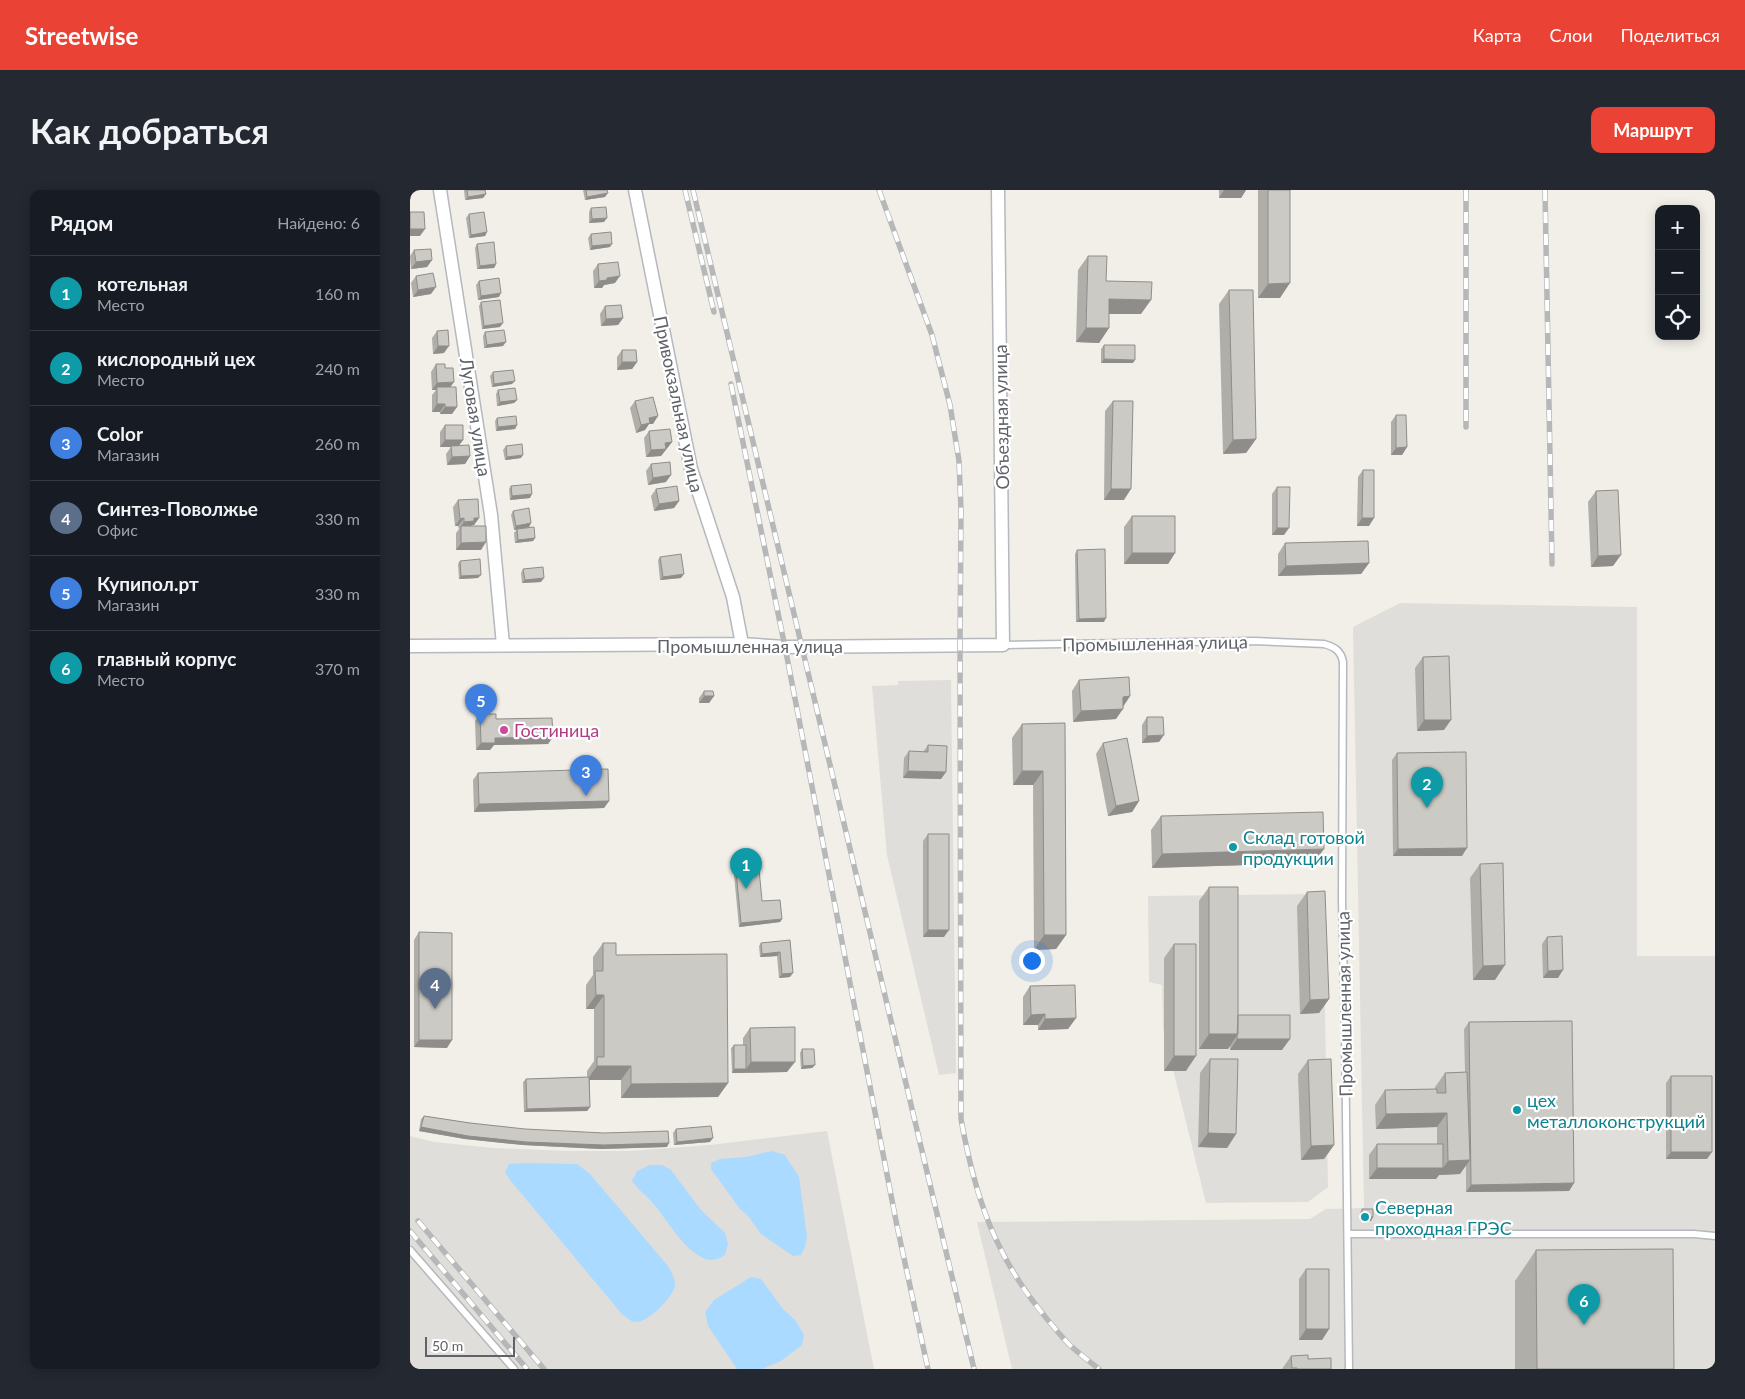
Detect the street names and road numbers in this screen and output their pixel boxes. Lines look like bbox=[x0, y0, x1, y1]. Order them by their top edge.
street label: Привокзальная улица bbox=[650, 314, 708, 494]
street label: Объездная улица bbox=[989, 344, 1013, 490]
street label: Луговая улица bbox=[456, 355, 496, 478]
street label: Промышленная улица bbox=[1062, 630, 1248, 656]
street label: Промышленная улица bbox=[657, 635, 843, 657]
street label: Промышленная улица bbox=[1331, 911, 1357, 1097]

